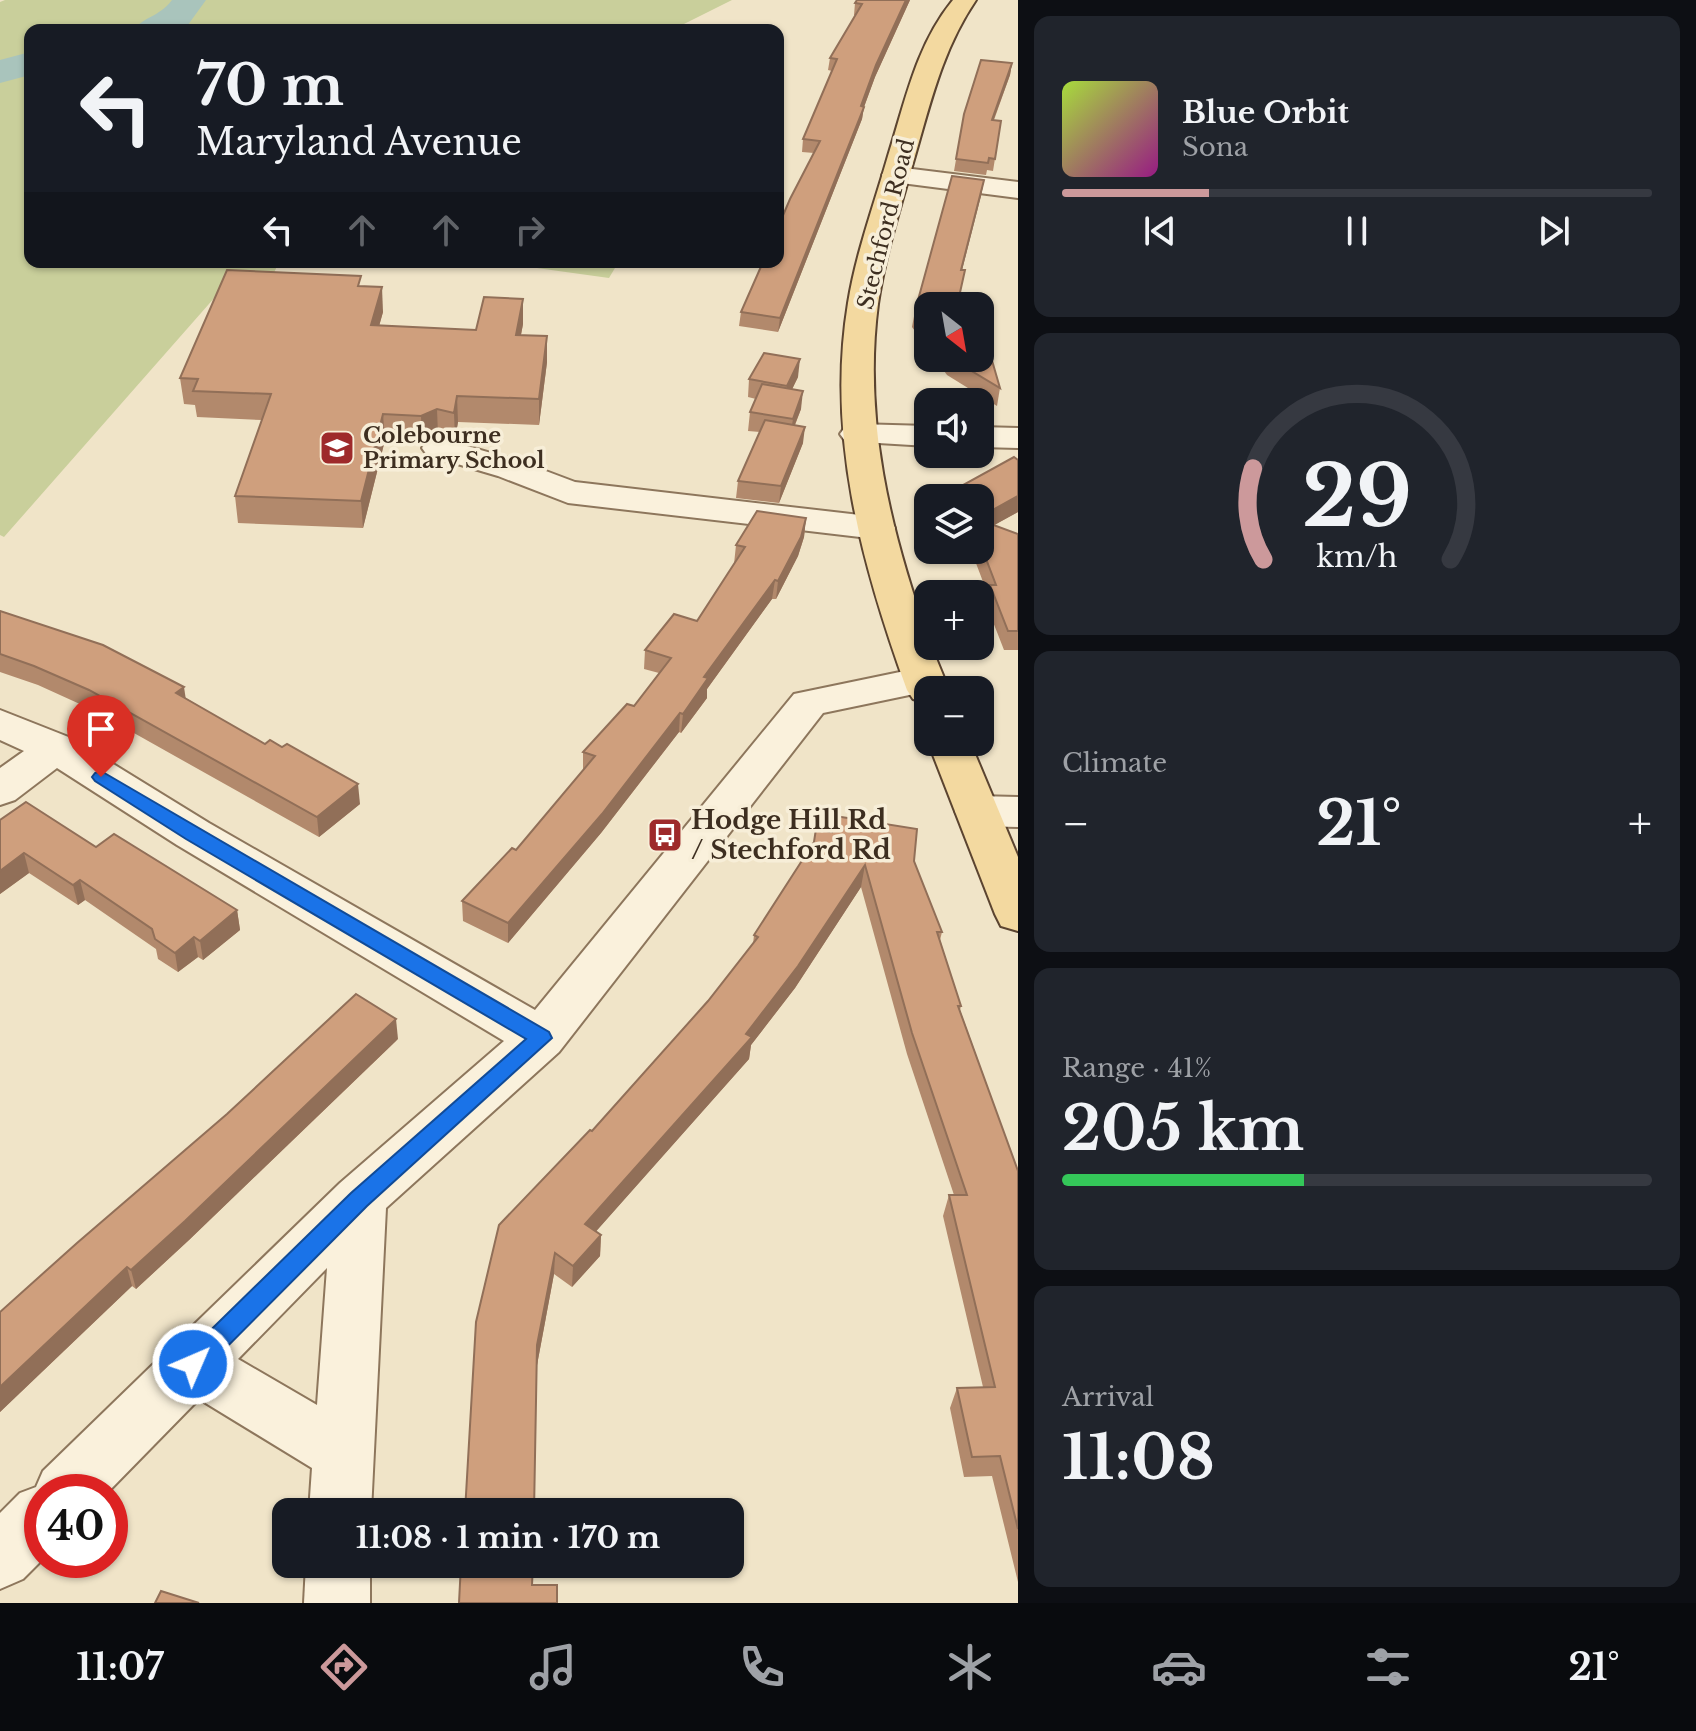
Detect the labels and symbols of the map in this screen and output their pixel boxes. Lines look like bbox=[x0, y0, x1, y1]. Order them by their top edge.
street label: Stechford Road bbox=[852, 136, 920, 312]
north arrow bbox=[914, 292, 994, 372]
place label: Colebourne Primary School bbox=[363, 422, 545, 474]
school or university icon: Colebourne Primary School bbox=[318, 429, 356, 467]
pin bbox=[67, 695, 135, 777]
place label: Hodge Hill Rd / Stechford Rd bbox=[691, 804, 891, 866]
bus stop icon: Hodge Hill Rd / Stechford Rd bbox=[646, 816, 684, 854]
position arrow bbox=[151, 1322, 235, 1406]
speed limit sign: 40 bbox=[24, 1474, 128, 1578]

